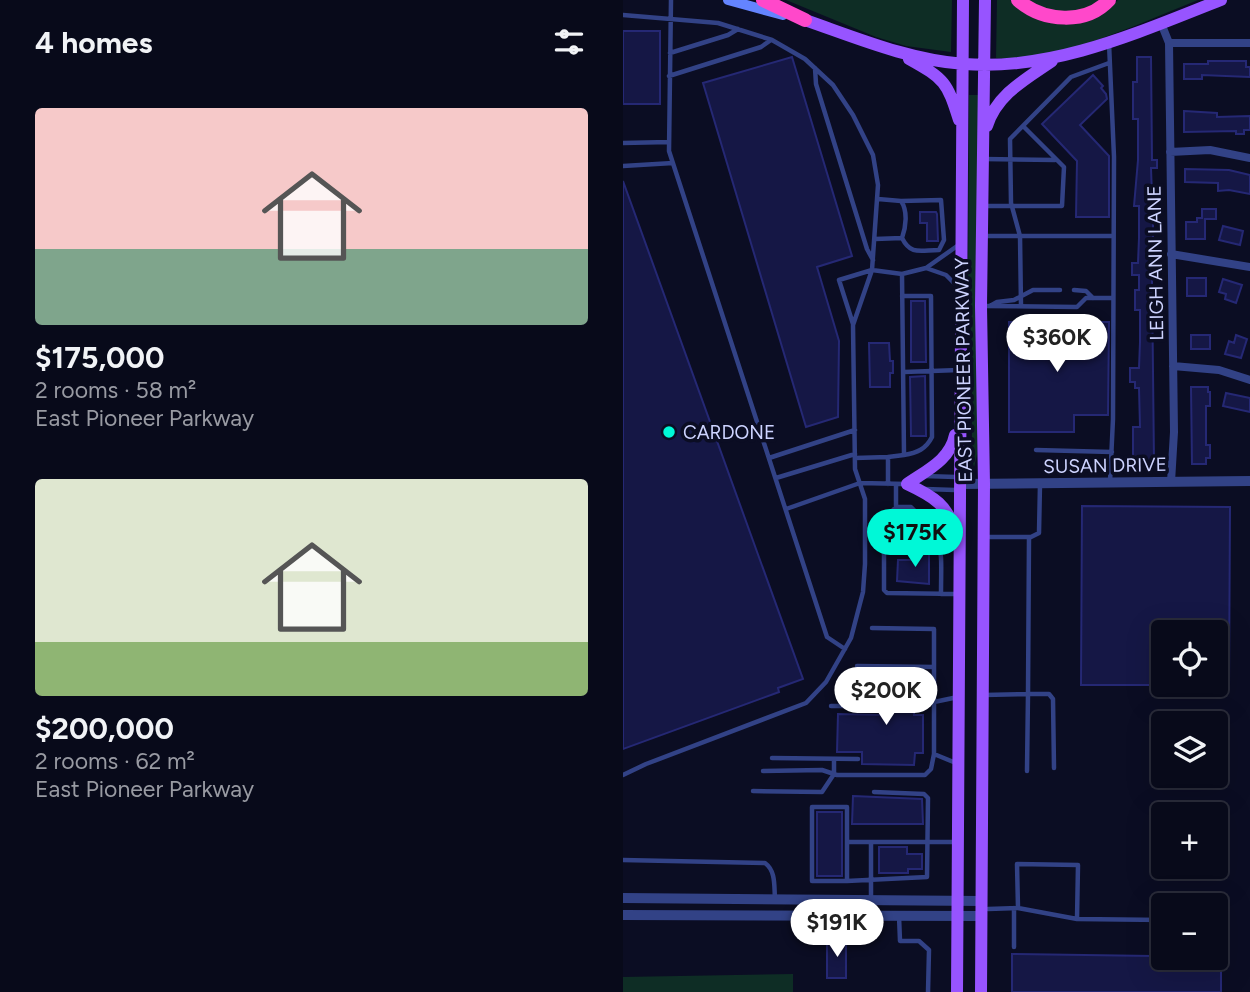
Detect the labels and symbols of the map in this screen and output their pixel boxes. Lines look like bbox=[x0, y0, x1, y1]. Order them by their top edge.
street label: LEIGH ANN LANE bbox=[1143, 185, 1168, 341]
street label: EAST PIONEER PARKWAY bbox=[950, 257, 977, 483]
pin: $360K bbox=[1008, 314, 1106, 374]
place label: CARDONE bbox=[683, 421, 775, 444]
marker: CARDONE bbox=[661, 424, 677, 440]
street label: SUSAN DRIVE bbox=[1043, 453, 1167, 478]
pin: $175K bbox=[866, 510, 964, 569]
pin: $200K bbox=[837, 668, 935, 727]
pin: $191K bbox=[788, 900, 886, 959]

